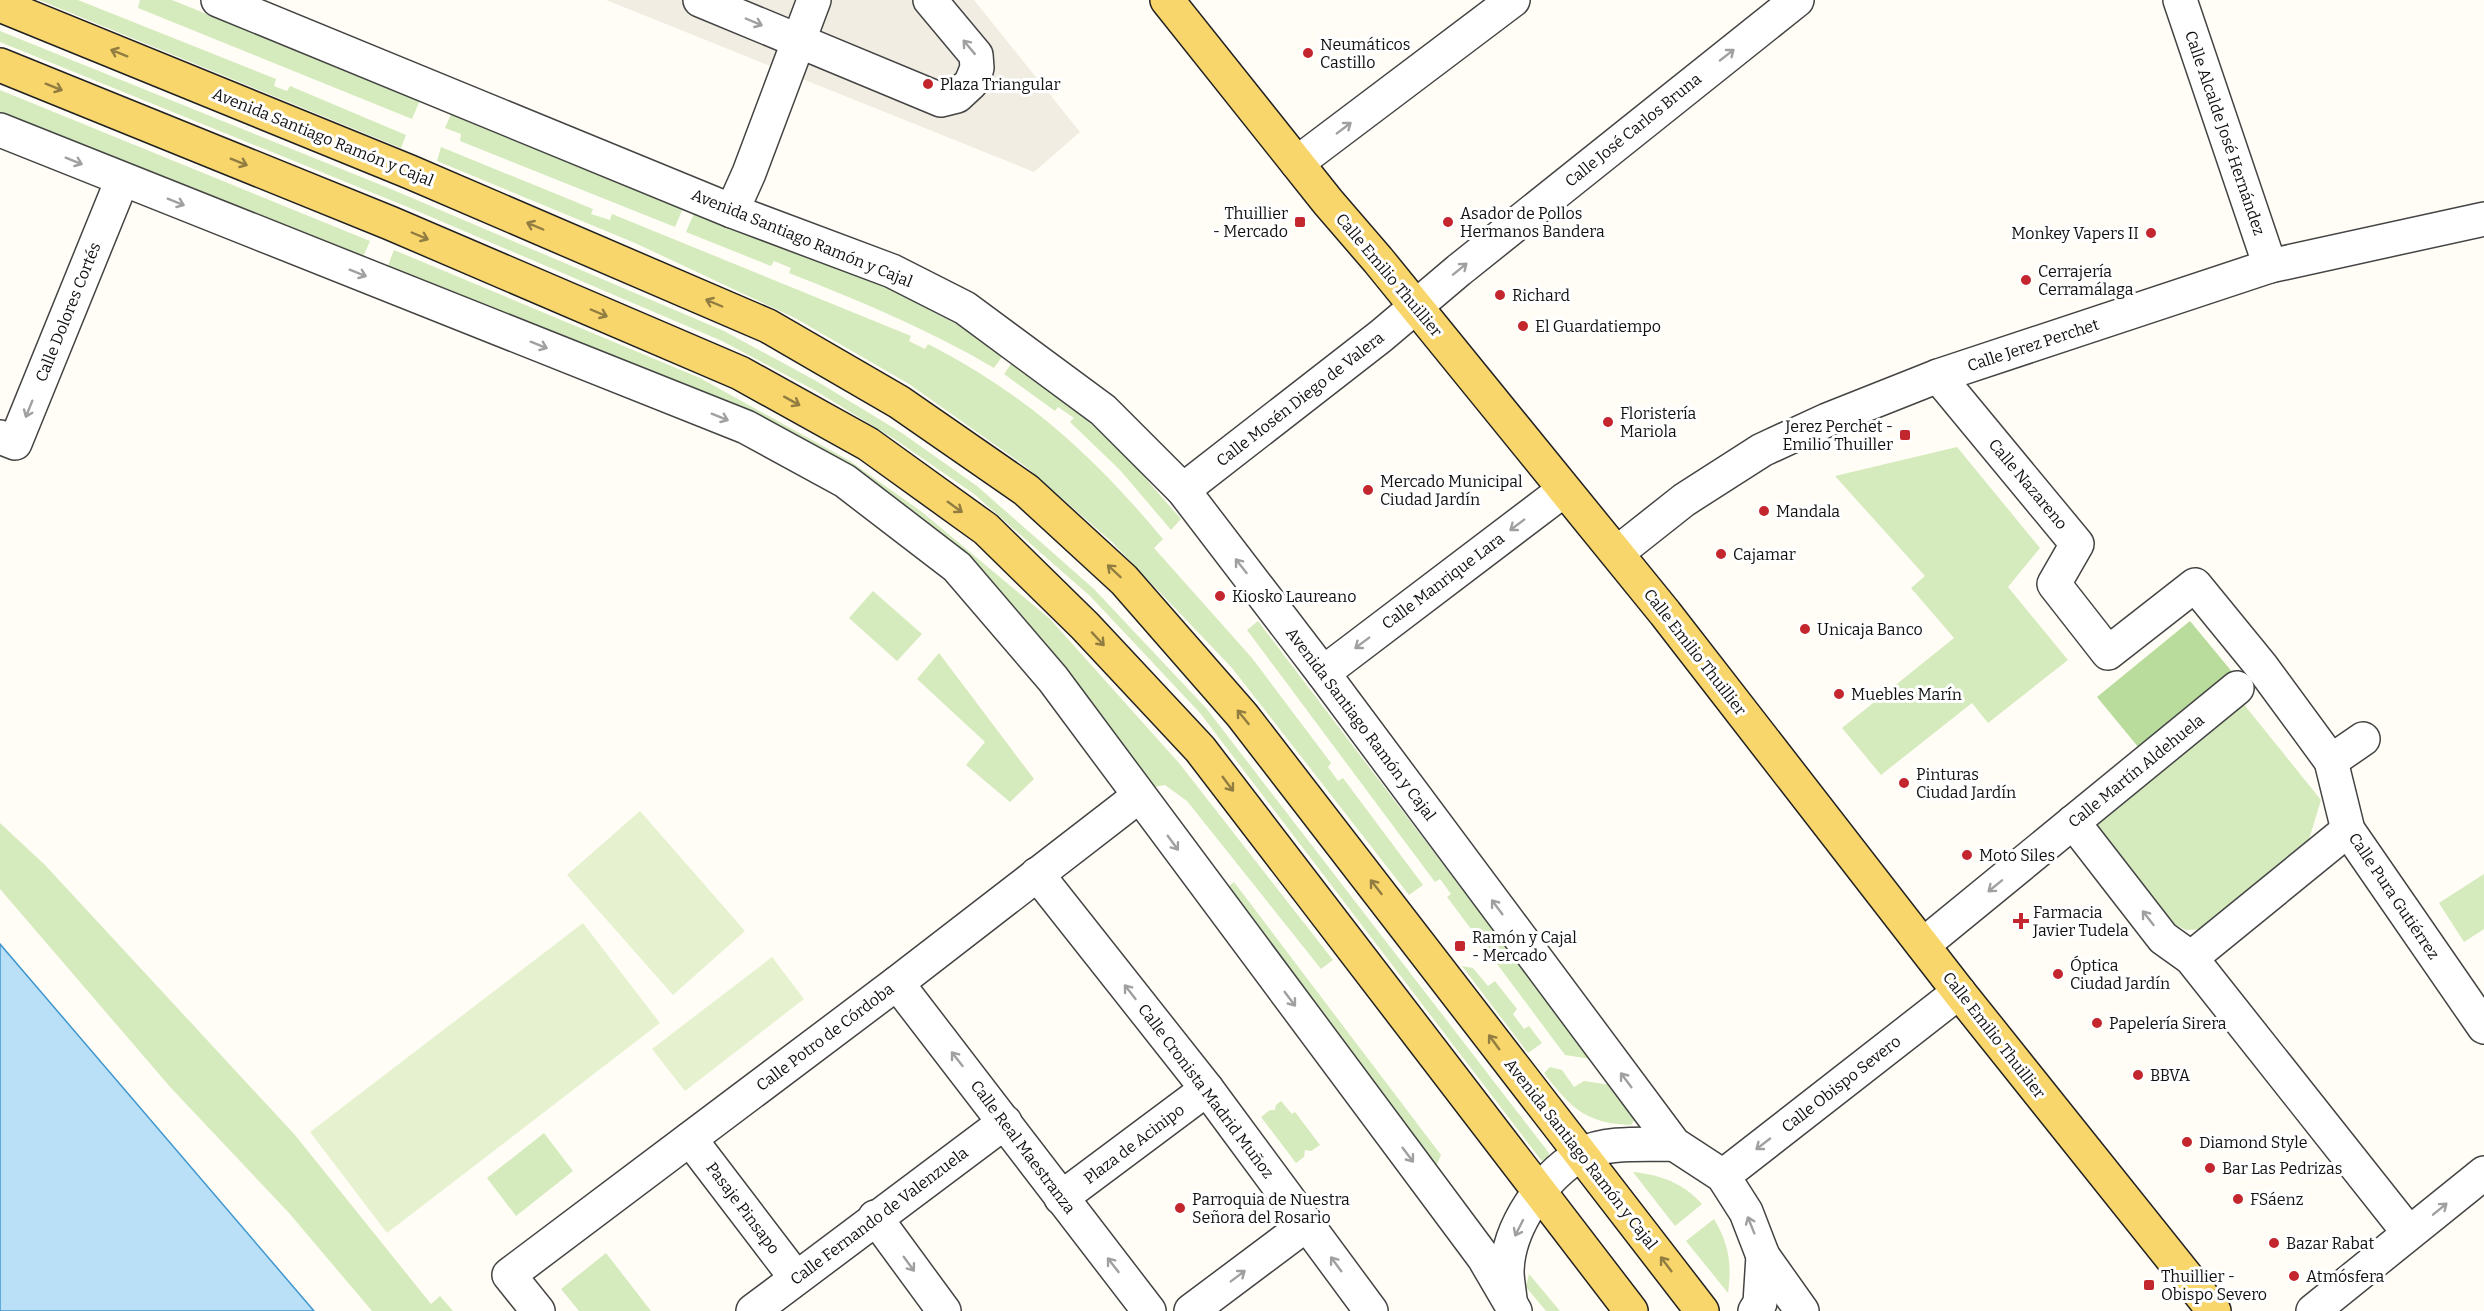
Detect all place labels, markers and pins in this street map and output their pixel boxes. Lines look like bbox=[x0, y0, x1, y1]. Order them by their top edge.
place label: Neumáticos Castillo bbox=[1320, 35, 1410, 72]
marker: Neumáticos Castillo bbox=[1301, 46, 1315, 60]
place label: Plaza Triangular bbox=[940, 75, 1060, 94]
marker: Plaza Triangular bbox=[921, 77, 935, 91]
place label: Thuillier - Mercado bbox=[1213, 204, 1288, 241]
place label: Asador de Pollos Hermanos Bandera bbox=[1460, 204, 1605, 241]
marker: Thuillier - Mercado bbox=[1293, 215, 1307, 229]
marker: Asador de Pollos Hermanos Bandera bbox=[1441, 215, 1455, 229]
place label: Monkey Vapers II bbox=[2011, 224, 2139, 243]
marker: Monkey Vapers II bbox=[2144, 226, 2158, 240]
place label: Cerrajería Cerramálaga bbox=[2038, 262, 2134, 299]
marker: Cerrajería Cerramálaga bbox=[2019, 273, 2033, 287]
place label: Richard bbox=[1512, 286, 1570, 305]
marker: Richard bbox=[1493, 288, 1507, 302]
place label: El Guardatiempo bbox=[1535, 317, 1661, 336]
marker: El Guardatiempo bbox=[1516, 319, 1530, 333]
place label: Floristería Mariola bbox=[1620, 404, 1697, 441]
marker: Floristería Mariola bbox=[1601, 415, 1615, 429]
place label: Jerez Perchet - Emilio Thuiller bbox=[1783, 417, 1893, 454]
marker: Jerez Perchet - Emilio Thuiller bbox=[1898, 428, 1912, 442]
place label: Mercado Municipal Ciudad Jardín bbox=[1380, 472, 1523, 509]
marker: Mercado Municipal Ciudad Jardín bbox=[1361, 483, 1375, 497]
place label: Mandala bbox=[1776, 502, 1840, 521]
marker: Mandala bbox=[1757, 504, 1771, 518]
place label: Cajamar bbox=[1733, 545, 1796, 564]
marker: Cajamar bbox=[1714, 547, 1728, 561]
place label: Kiosko Laureano bbox=[1232, 587, 1356, 606]
marker: Kiosko Laureano bbox=[1213, 589, 1227, 603]
place label: Unicaja Banco bbox=[1817, 620, 1923, 639]
marker: Unicaja Banco bbox=[1798, 622, 1812, 636]
place label: Muebles Marín bbox=[1851, 685, 1962, 704]
marker: Muebles Marín bbox=[1832, 687, 1846, 701]
place label: Pinturas Ciudad Jardín bbox=[1916, 765, 2016, 802]
marker: Pinturas Ciudad Jardín bbox=[1897, 776, 1911, 790]
place label: Moto Siles bbox=[1979, 846, 2055, 865]
marker: Moto Siles bbox=[1960, 848, 1974, 862]
place label: Farmacia Javier Tudela bbox=[2032, 903, 2129, 940]
marker: Farmacia Javier Tudela bbox=[2014, 914, 2028, 928]
place label: Ramón y Cajal - Mercado bbox=[1472, 928, 1577, 965]
marker: Ramón y Cajal - Mercado bbox=[1453, 939, 1467, 953]
place label: Óptica Ciudad Jardín bbox=[2070, 955, 2170, 993]
marker: Óptica Ciudad Jardín bbox=[2051, 967, 2065, 981]
place label: Papelería Sirera bbox=[2109, 1014, 2227, 1033]
marker: Papelería Sirera bbox=[2090, 1016, 2104, 1030]
place label: BBVA bbox=[2150, 1066, 2191, 1085]
marker: BBVA bbox=[2131, 1068, 2145, 1082]
place label: Diamond Style bbox=[2199, 1133, 2308, 1152]
marker: Diamond Style bbox=[2180, 1135, 2194, 1149]
place label: Bar Las Pedrizas bbox=[2222, 1159, 2342, 1178]
marker: Bar Las Pedrizas bbox=[2203, 1161, 2217, 1175]
place label: Parroquia de Nuestra Señora del Rosario bbox=[1192, 1190, 1350, 1227]
place label: FSáenz bbox=[2250, 1190, 2304, 1209]
marker: FSáenz bbox=[2231, 1192, 2245, 1206]
marker: Parroquia de Nuestra Señora del Rosario bbox=[1173, 1201, 1187, 1215]
place label: Bazar Rabat bbox=[2286, 1234, 2374, 1253]
marker: Bazar Rabat bbox=[2267, 1236, 2281, 1250]
place label: Thuillier - Obispo Severo bbox=[2161, 1267, 2267, 1304]
place label: Atmósfera bbox=[2306, 1267, 2384, 1286]
marker: Atmósfera bbox=[2287, 1269, 2301, 1283]
marker: Thuillier - Obispo Severo bbox=[2142, 1278, 2156, 1292]

